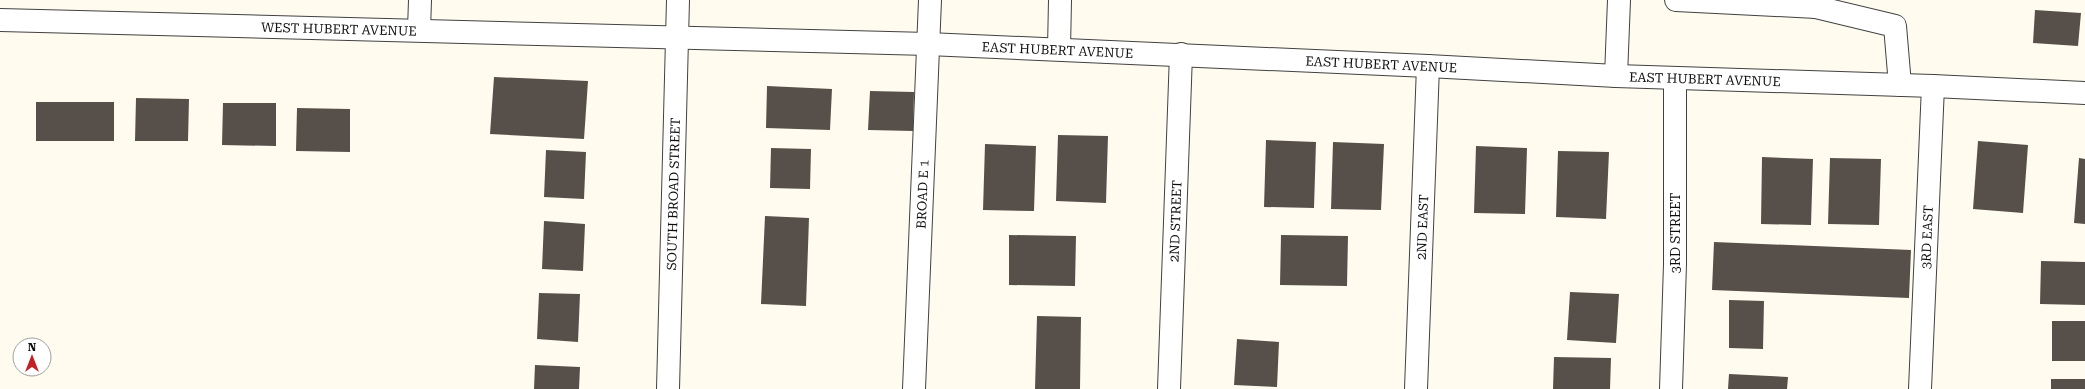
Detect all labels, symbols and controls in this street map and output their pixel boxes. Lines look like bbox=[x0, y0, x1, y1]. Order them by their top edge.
street label: WEST HUBERT AVENUE bbox=[261, 20, 417, 39]
street label: EAST HUBERT AVENUE bbox=[981, 39, 1134, 61]
street label: EAST HUBERT AVENUE bbox=[1305, 54, 1457, 76]
street label: EAST HUBERT AVENUE bbox=[1629, 69, 1781, 89]
street label: SOUTH BROAD STREET bbox=[664, 117, 683, 271]
street label: BROAD E 1 bbox=[914, 159, 931, 229]
street label: 2ND STREET bbox=[1167, 180, 1184, 262]
street label: 3RD STREET bbox=[1668, 192, 1683, 274]
street label: 2ND EAST bbox=[1414, 194, 1431, 260]
street label: 3RD EAST bbox=[1918, 205, 1936, 269]
north arrow bbox=[12, 337, 52, 377]
text: N bbox=[28, 341, 37, 354]

